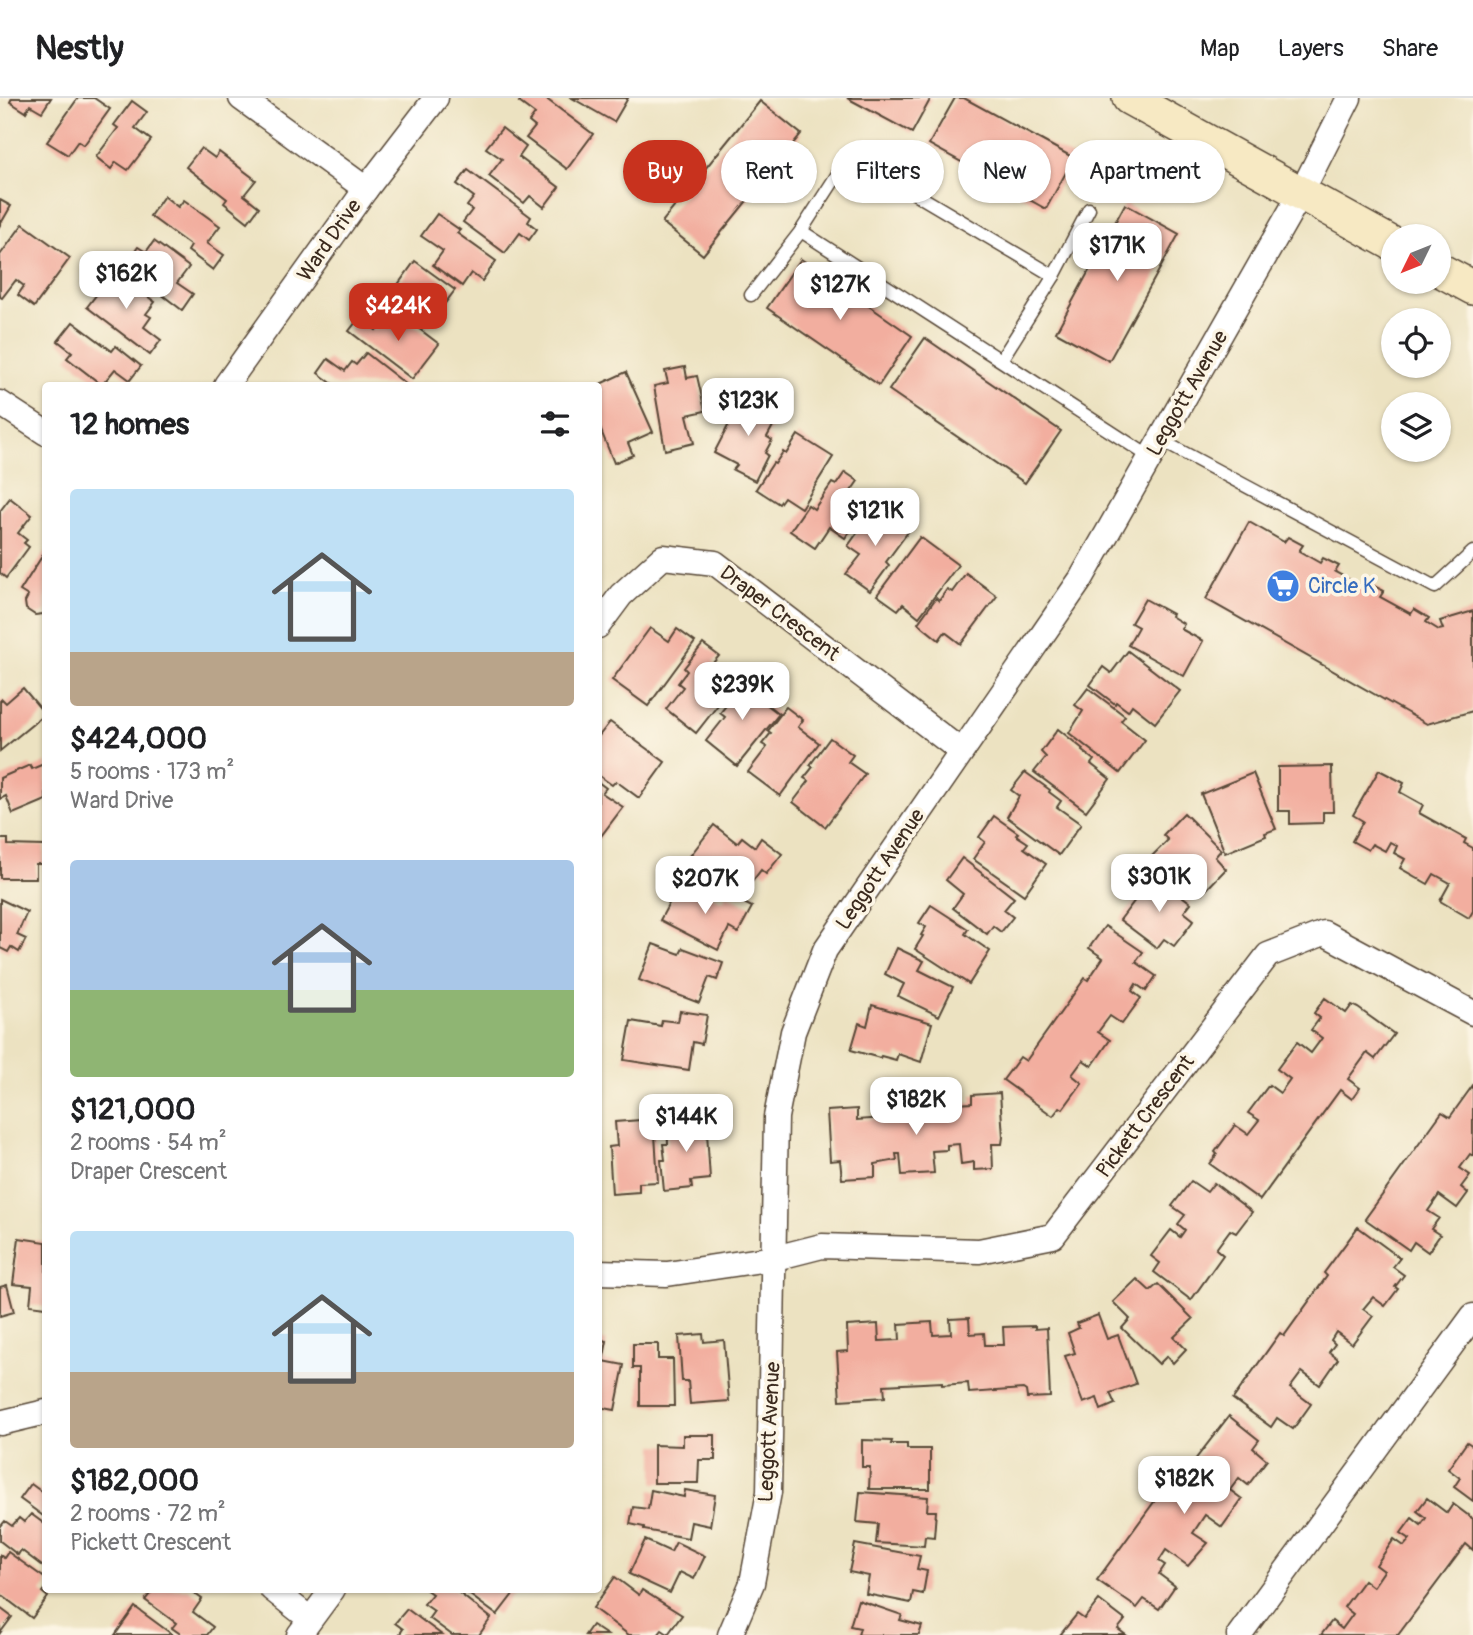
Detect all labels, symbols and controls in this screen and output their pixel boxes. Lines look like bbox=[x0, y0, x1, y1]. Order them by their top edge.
text: Nestly bbox=[35, 28, 124, 69]
text: Map bbox=[1200, 34, 1240, 63]
text: Layers bbox=[1278, 34, 1344, 63]
text: Share bbox=[1382, 34, 1438, 63]
chip: Buy bbox=[623, 140, 707, 203]
chip: Rent bbox=[721, 140, 817, 203]
chip: Filters bbox=[831, 140, 944, 203]
chip: New bbox=[958, 140, 1051, 203]
chip: Apartment bbox=[1065, 140, 1225, 203]
street label: Ward Drive bbox=[291, 193, 368, 287]
pin: $171K bbox=[1068, 223, 1166, 283]
north arrow bbox=[1381, 224, 1451, 294]
map controls bbox=[1381, 224, 1451, 462]
text: $171K bbox=[1089, 231, 1145, 260]
pin: $162K bbox=[77, 252, 175, 311]
text: $162K bbox=[95, 259, 157, 288]
pin: $127K bbox=[791, 262, 889, 322]
text: $127K bbox=[810, 270, 870, 299]
pin: $424K bbox=[349, 284, 447, 343]
text: $424K bbox=[365, 291, 431, 320]
button: locate bbox=[1381, 308, 1451, 378]
street label: Leggott Avenue bbox=[1141, 325, 1235, 461]
pin: $123K bbox=[699, 378, 797, 438]
text: $123K bbox=[718, 386, 778, 415]
button: layers bbox=[1381, 392, 1451, 462]
icon: filters bbox=[536, 405, 574, 443]
text: 12 homes bbox=[70, 406, 189, 443]
pin: $121K bbox=[826, 489, 924, 548]
text: $121K bbox=[846, 496, 904, 525]
icon: home bbox=[259, 534, 385, 660]
street label: Draper Crescent bbox=[714, 560, 845, 668]
supermarket icon: Circle K bbox=[1264, 567, 1302, 605]
place label: Circle K bbox=[1308, 573, 1376, 600]
pin: $239K bbox=[693, 662, 791, 722]
text: $239K bbox=[710, 670, 774, 699]
text: $424,000 bbox=[70, 720, 207, 757]
text: 5 rooms · 173 m² bbox=[70, 757, 234, 786]
text: Ward Drive bbox=[70, 786, 173, 815]
street label: Leggott Avenue bbox=[830, 803, 931, 935]
pin: $301K bbox=[1110, 854, 1208, 914]
pin: $207K bbox=[656, 856, 754, 916]
text: $301K bbox=[1127, 862, 1191, 891]
text: $207K bbox=[671, 864, 739, 893]
icon: home bbox=[259, 905, 385, 1031]
street label: Pickett Crescent bbox=[1090, 1049, 1201, 1183]
pin: $182K bbox=[867, 1077, 965, 1137]
text: $182K bbox=[886, 1085, 946, 1114]
text: $121,000 bbox=[70, 1091, 196, 1128]
pin: $144K bbox=[637, 1094, 735, 1154]
text: $144K bbox=[655, 1102, 717, 1131]
text: 2 rooms · 54 m² bbox=[70, 1128, 227, 1157]
text: Draper Crescent bbox=[70, 1157, 227, 1186]
icon: home bbox=[259, 1276, 385, 1402]
street label: Leggott Avenue bbox=[752, 1360, 787, 1503]
pin: $182K bbox=[1135, 1456, 1233, 1516]
text: $182,000 bbox=[70, 1462, 199, 1499]
text: $182K bbox=[1154, 1464, 1214, 1493]
text: 2 rooms · 72 m² bbox=[70, 1499, 226, 1528]
text: Pickett Crescent bbox=[70, 1528, 231, 1557]

